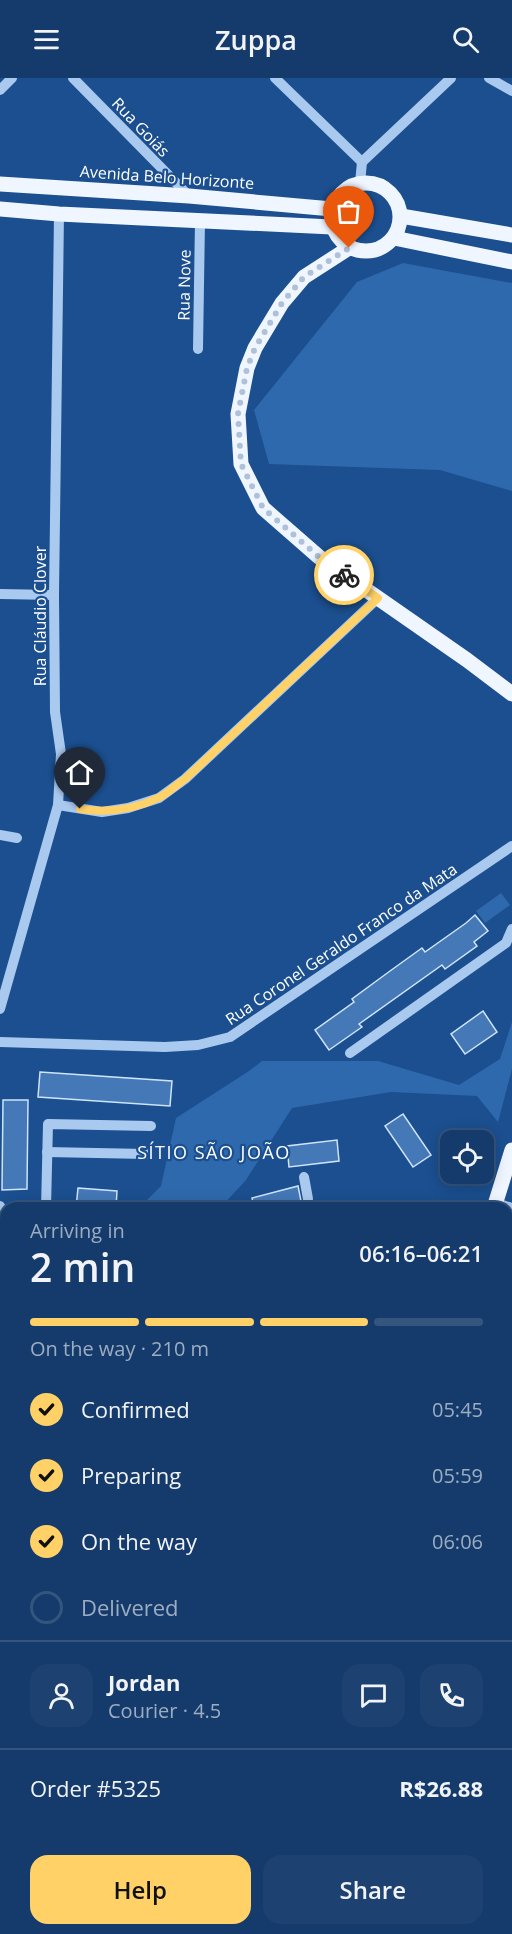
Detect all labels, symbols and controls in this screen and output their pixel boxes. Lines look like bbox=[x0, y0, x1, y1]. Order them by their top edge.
text: Zuppa bbox=[215, 21, 297, 58]
icon: menu bbox=[30, 23, 63, 56]
icon: search bbox=[449, 23, 482, 56]
street label: Rua Goiás bbox=[107, 93, 175, 161]
street label: Avenida Belo Horizonte bbox=[79, 160, 255, 194]
pin bbox=[323, 186, 374, 248]
icon: bag bbox=[332, 195, 365, 228]
street label: Rua Nove bbox=[172, 249, 196, 321]
street label: Rua Cláudio Clover bbox=[29, 545, 51, 686]
courier bbox=[314, 545, 374, 605]
icon: bike bbox=[328, 559, 361, 592]
pin bbox=[54, 747, 105, 809]
icon: home bbox=[63, 756, 96, 789]
street label: Rua Coronel Geraldo Franco da Mata bbox=[221, 858, 461, 1030]
map controls bbox=[440, 1130, 494, 1184]
button: locate bbox=[440, 1130, 494, 1184]
district label: SÍTIO SÃO JOÃO bbox=[137, 1140, 291, 1164]
text: Arriving in bbox=[30, 1217, 125, 1244]
text: 06:16–06:21 bbox=[359, 1238, 483, 1268]
text: 2 min bbox=[30, 1240, 135, 1293]
text: On the way · 210 m bbox=[30, 1335, 209, 1362]
icon: check bbox=[30, 1393, 63, 1426]
text: Confirmed bbox=[81, 1394, 190, 1424]
text: 05:45 bbox=[432, 1396, 483, 1423]
icon: check bbox=[30, 1459, 63, 1492]
text: Preparing bbox=[81, 1460, 181, 1490]
text: 05:59 bbox=[432, 1462, 483, 1489]
icon: check bbox=[30, 1525, 63, 1558]
text: On the way bbox=[81, 1526, 197, 1556]
text: 06:06 bbox=[432, 1528, 483, 1555]
text: Delivered bbox=[81, 1592, 179, 1622]
button: person bbox=[30, 1664, 93, 1727]
button: chat bbox=[342, 1664, 405, 1727]
button: phone bbox=[420, 1664, 483, 1727]
text: Jordan bbox=[108, 1667, 181, 1697]
text: Courier · 4.5 bbox=[108, 1697, 221, 1724]
text: Order #5325 bbox=[30, 1773, 161, 1803]
text: R$26.88 bbox=[399, 1773, 483, 1803]
button: Help bbox=[30, 1855, 251, 1924]
button: Share bbox=[263, 1855, 483, 1924]

